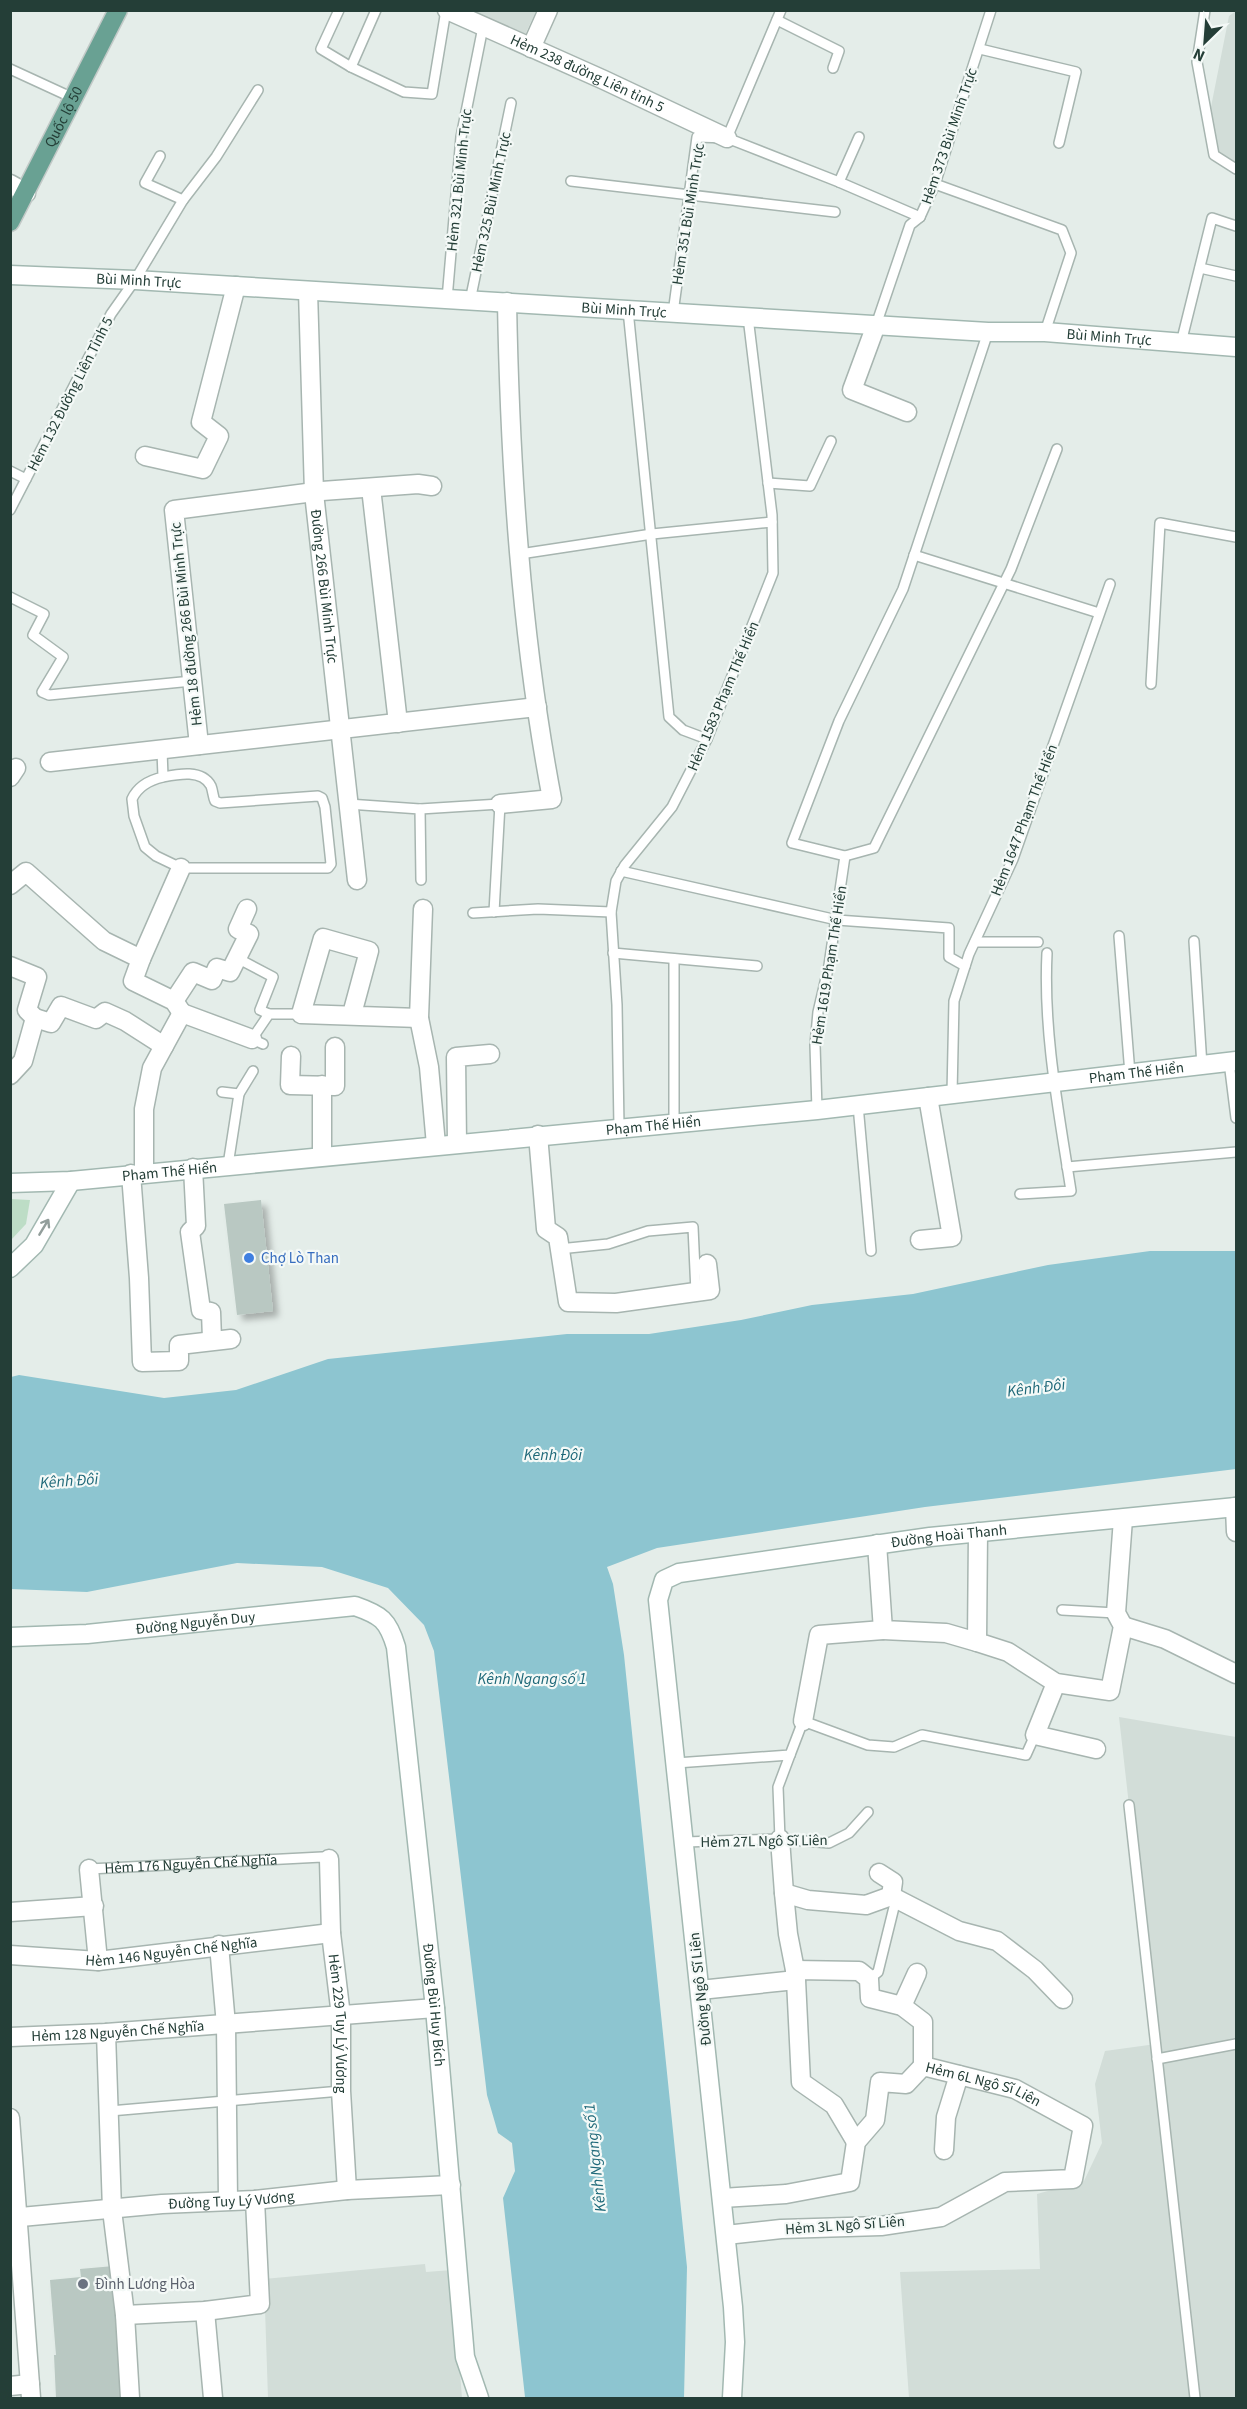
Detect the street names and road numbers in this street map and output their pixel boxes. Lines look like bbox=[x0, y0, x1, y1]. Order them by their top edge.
street label: Hẻm 238 đường Liên tỉnh 5 bbox=[507, 30, 668, 118]
street label: Hẻm 373 Bùi Minh Trực bbox=[916, 65, 983, 207]
street label: Quốc lộ 50 bbox=[40, 83, 88, 151]
street label: Hẻm 321 Bùi Minh Trực bbox=[442, 108, 477, 252]
street label: Hẻm 325 Bùi Minh Trực bbox=[466, 130, 517, 274]
street label: Hẻm 351 Bùi Minh Trực bbox=[667, 142, 710, 286]
street label: Bùi Minh Trực bbox=[96, 268, 182, 294]
street label: Bùi Minh Trực bbox=[581, 297, 667, 323]
street label: Hẻm 132 Đường Liên Tỉnh 5 bbox=[22, 313, 119, 475]
street label: Bùi Minh Trực bbox=[1066, 324, 1153, 351]
street label: Đường 266 Bùi Minh Trực bbox=[305, 508, 343, 665]
street label: Hẻm 18 đường 266 Bùi Minh Trực bbox=[165, 521, 208, 727]
street label: Hẻm 1583 Phạm Thế Hiển bbox=[682, 618, 765, 774]
street label: Hẻm 1647 Phạm Thế Hiển bbox=[986, 741, 1063, 899]
street label: Hẻm 1619 Phạm Thế Hiển bbox=[807, 884, 852, 1046]
street label: Phạm Thế Hiển bbox=[1088, 1057, 1185, 1089]
street label: Phạm Thế Hiển bbox=[605, 1111, 702, 1141]
street label: Phạm Thế Hiển bbox=[121, 1157, 218, 1187]
street label: Đường Hoài Thanh bbox=[889, 1520, 1008, 1553]
street label: Đường Nguyễn Duy bbox=[135, 1606, 256, 1640]
street label: Hẻm 27L Ngô Sĩ Liên bbox=[700, 1830, 828, 1853]
street label: Hẻm 176 Nguyễn Chế Nghĩa bbox=[104, 1849, 278, 1879]
street label: Đường Ngô Sĩ Liên bbox=[684, 1931, 717, 2047]
street label: Hẻm 146 Nguyễn Chế Nghĩa bbox=[85, 1932, 259, 1972]
street label: Đường Bùi Huy Bích bbox=[417, 1942, 450, 2067]
street label: Hẻm 229 Tuy Lý Vương bbox=[323, 1953, 351, 2094]
street label: Hẻm 128 Nguyễn Chế Nghĩa bbox=[31, 2016, 205, 2047]
street label: Hẻm 6L Ngô Sĩ Liên bbox=[923, 2057, 1045, 2112]
street label: Đường Tuy Lý Vương bbox=[168, 2186, 296, 2215]
street label: Hẻm 3L Ngô Sĩ Liên bbox=[784, 2211, 906, 2240]

